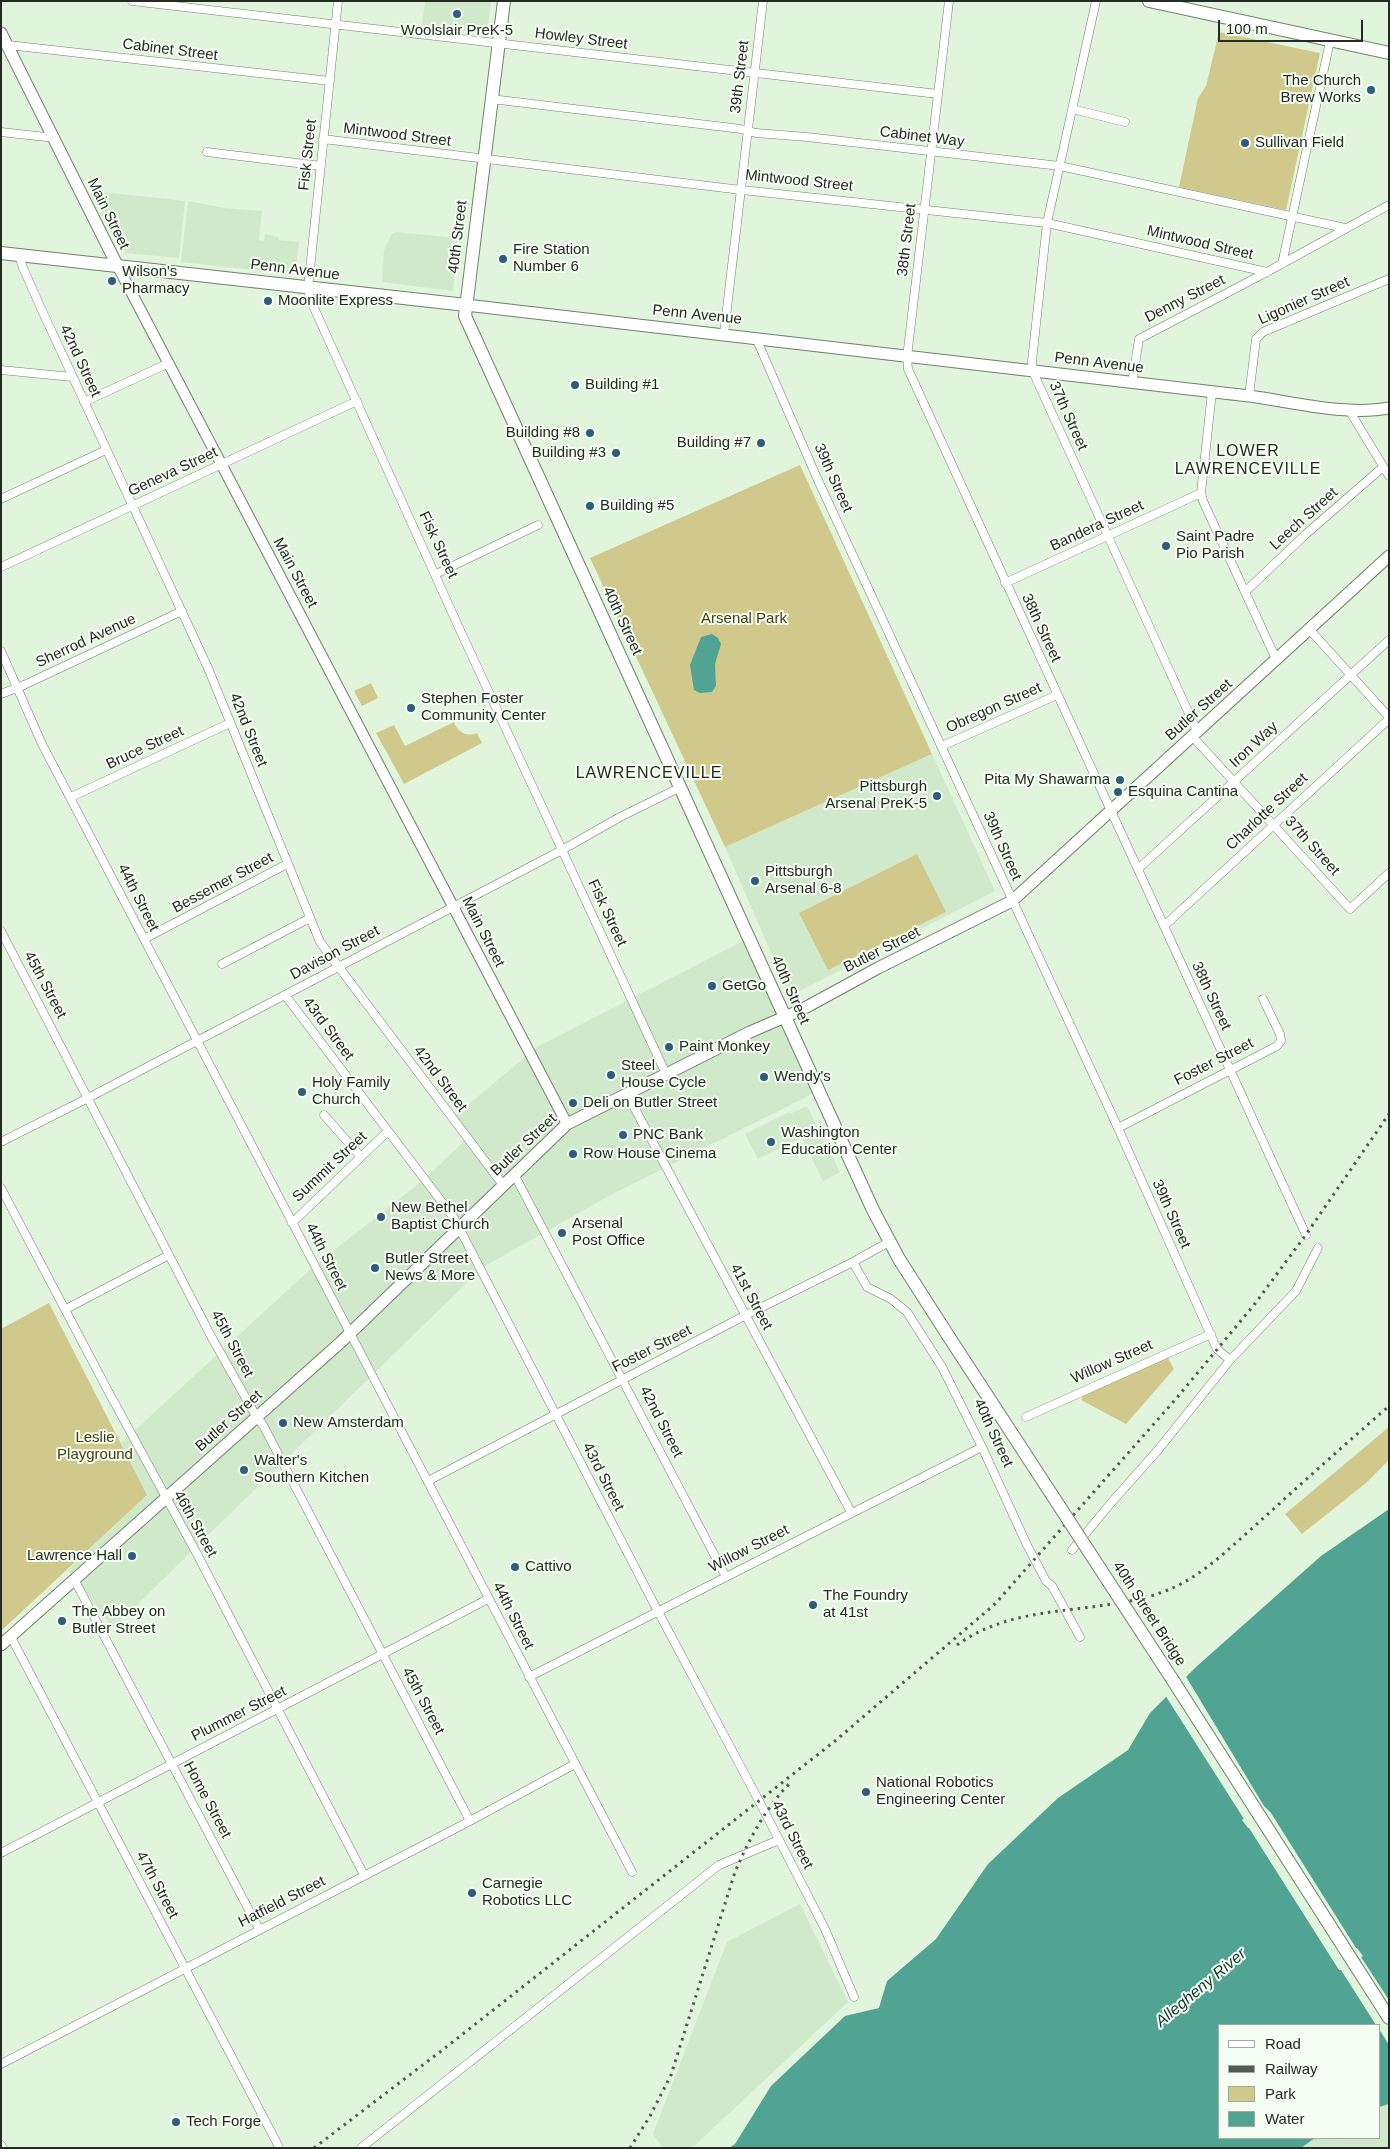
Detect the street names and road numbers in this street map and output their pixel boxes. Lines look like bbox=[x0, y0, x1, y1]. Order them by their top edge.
street label: Howley Street bbox=[534, 24, 628, 54]
street label: Cabinet Street bbox=[121, 35, 219, 65]
street label: 39th Street bbox=[727, 39, 753, 115]
street label: Fisk Street bbox=[295, 118, 321, 192]
street label: Mintwood Street bbox=[342, 119, 452, 151]
street label: Cabinet Way bbox=[879, 123, 965, 151]
street label: Mintwood Street bbox=[744, 166, 854, 196]
street label: Main Street bbox=[83, 176, 133, 252]
street label: 40th Street bbox=[445, 199, 471, 275]
street label: 38th Street bbox=[894, 202, 920, 278]
street label: Mintwood Street bbox=[1145, 222, 1255, 264]
street label: Penn Avenue bbox=[249, 256, 341, 284]
street label: Denny Street bbox=[1142, 271, 1228, 327]
street label: Ligonier Street bbox=[1256, 273, 1352, 329]
street label: Penn Avenue bbox=[651, 301, 743, 329]
street label: 42nd Street bbox=[55, 322, 105, 400]
street label: Penn Avenue bbox=[1053, 349, 1145, 377]
street label: 37th Street bbox=[1045, 379, 1091, 453]
street label: 39th Street bbox=[810, 441, 856, 515]
street label: Geneva Street bbox=[125, 443, 221, 501]
street label: Leech Street bbox=[1266, 484, 1342, 554]
street label: Bandera Street bbox=[1047, 497, 1147, 555]
street label: Fisk Street bbox=[415, 509, 461, 581]
street label: Main Street bbox=[269, 535, 321, 611]
street label: 40th Street bbox=[598, 584, 646, 658]
street label: 38th Street bbox=[1017, 591, 1065, 665]
street label: Sherrod Avenue bbox=[33, 610, 139, 672]
street label: Butler Street bbox=[1162, 675, 1236, 745]
street label: Obregon Street bbox=[943, 679, 1045, 737]
street label: 42nd Street bbox=[225, 691, 271, 769]
street label: Iron Way bbox=[1226, 718, 1282, 772]
street label: Bruce Street bbox=[103, 722, 187, 774]
street label: Charlotte Street bbox=[1222, 770, 1312, 854]
street label: 39th Street bbox=[979, 809, 1025, 883]
street label: 37th Street bbox=[1281, 813, 1343, 879]
street label: Bessemer Street bbox=[169, 849, 277, 917]
street label: 44th Street bbox=[113, 861, 163, 935]
street label: Fisk Street bbox=[584, 877, 630, 949]
street label: Main Street bbox=[458, 894, 508, 970]
street label: Davison Street bbox=[287, 922, 383, 984]
street label: Butler Street bbox=[841, 923, 923, 977]
street label: 45th Street bbox=[20, 948, 70, 1022]
street label: 40th Street bbox=[767, 953, 813, 1027]
street label: 38th Street bbox=[1187, 959, 1235, 1033]
street label: 43rd Street bbox=[298, 994, 358, 1064]
street label: Foster Street bbox=[1171, 1034, 1257, 1090]
street label: 42nd Street bbox=[409, 1043, 471, 1115]
street label: Butler Street bbox=[487, 1110, 561, 1180]
street label: Summit Street bbox=[289, 1128, 371, 1206]
street label: 39th Street bbox=[1148, 1177, 1194, 1251]
street label: 44th Street bbox=[301, 1220, 351, 1294]
street label: 41st Street bbox=[726, 1261, 776, 1333]
street label: 45th Street bbox=[207, 1307, 257, 1381]
street label: Foster Street bbox=[609, 1321, 695, 1377]
street label: Willow Street bbox=[1068, 1336, 1156, 1388]
street label: 42nd Street bbox=[635, 1383, 687, 1461]
street label: Butler Street bbox=[192, 1386, 266, 1456]
street label: 40th Street bbox=[969, 1396, 1017, 1470]
street label: 43rd Street bbox=[578, 1440, 628, 1514]
street label: 46th Street bbox=[169, 1488, 221, 1560]
street label: Willow Street bbox=[706, 1521, 792, 1577]
street label: 40th Street Bridge bbox=[1109, 1558, 1189, 1670]
street label: 44th Street bbox=[488, 1579, 538, 1653]
street label: 45th Street bbox=[398, 1664, 448, 1738]
street label: Plummer Street bbox=[188, 1682, 290, 1746]
street label: Home Street bbox=[179, 1759, 235, 1841]
street label: 43rd Street bbox=[767, 1798, 817, 1872]
street label: 47th Street bbox=[132, 1848, 182, 1922]
street label: Hatfield Street bbox=[236, 1872, 328, 1932]

